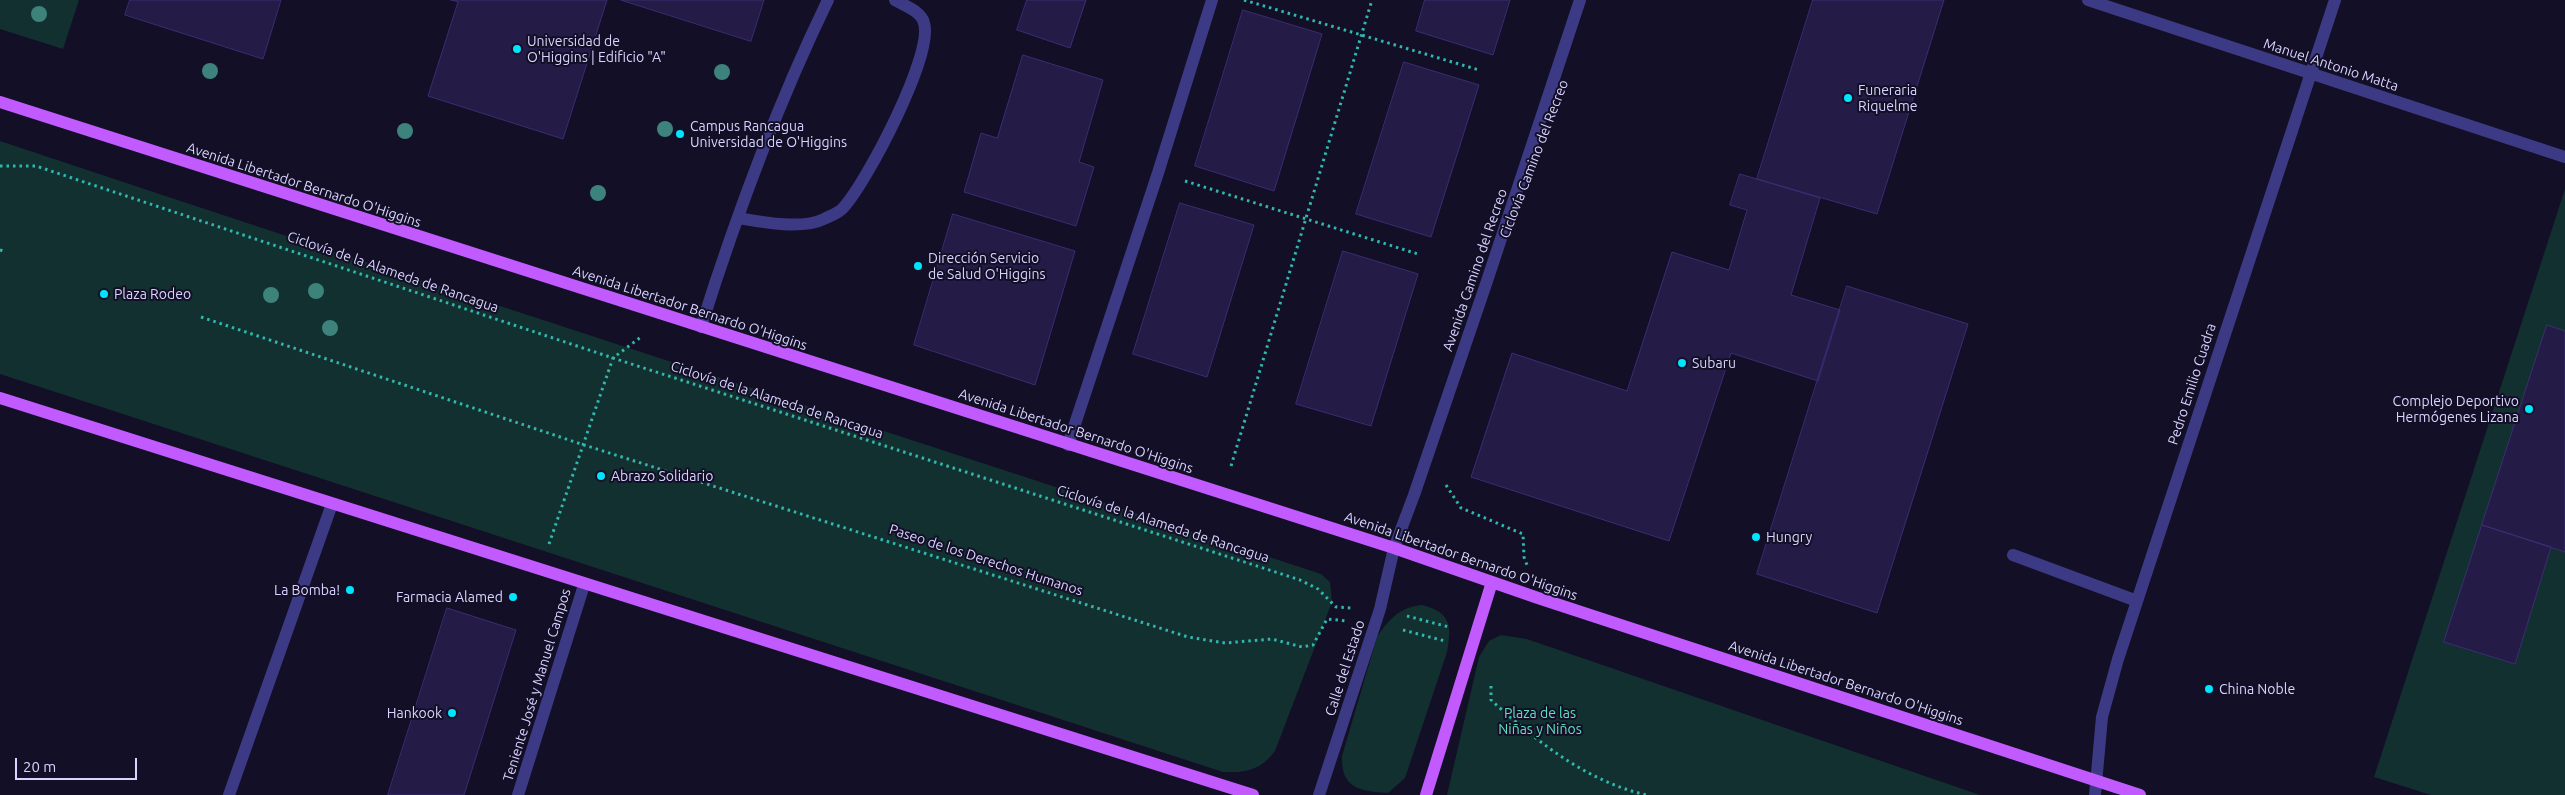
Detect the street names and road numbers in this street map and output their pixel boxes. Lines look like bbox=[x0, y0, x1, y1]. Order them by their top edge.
street label: Manuel Antonio Matta bbox=[2261, 35, 2401, 95]
street label: Ciclovía Camino del Recreo bbox=[1496, 77, 1572, 241]
street label: Avenida Libertador Bernardo O'Higgins bbox=[185, 139, 423, 231]
street label: Avenida Camino del Recreo bbox=[1439, 186, 1511, 354]
street label: Ciclovía de la Alameda de Rancagua bbox=[285, 228, 501, 316]
street label: Avenida Libertador Bernardo O'Higgins bbox=[571, 262, 809, 354]
street label: Pedro Emilio Cuadra bbox=[2164, 321, 2220, 447]
street label: Ciclovía de la Alameda de Rancagua bbox=[669, 358, 885, 442]
street label: Avenida Libertador Bernardo O'Higgins bbox=[957, 385, 1195, 477]
street label: Ciclovía de la Alameda de Rancagua bbox=[1055, 482, 1271, 566]
street label: Avenida Libertador Bernardo O'Higgins bbox=[1342, 508, 1580, 604]
street label: Paseo de los Derechos Humanos bbox=[887, 521, 1085, 599]
street label: Teniente José y Manuel Campos bbox=[500, 587, 574, 783]
street label: Calle del Estado bbox=[1322, 618, 1368, 718]
street label: Avenida Libertador Bernardo O'Higgins bbox=[1727, 637, 1965, 729]

